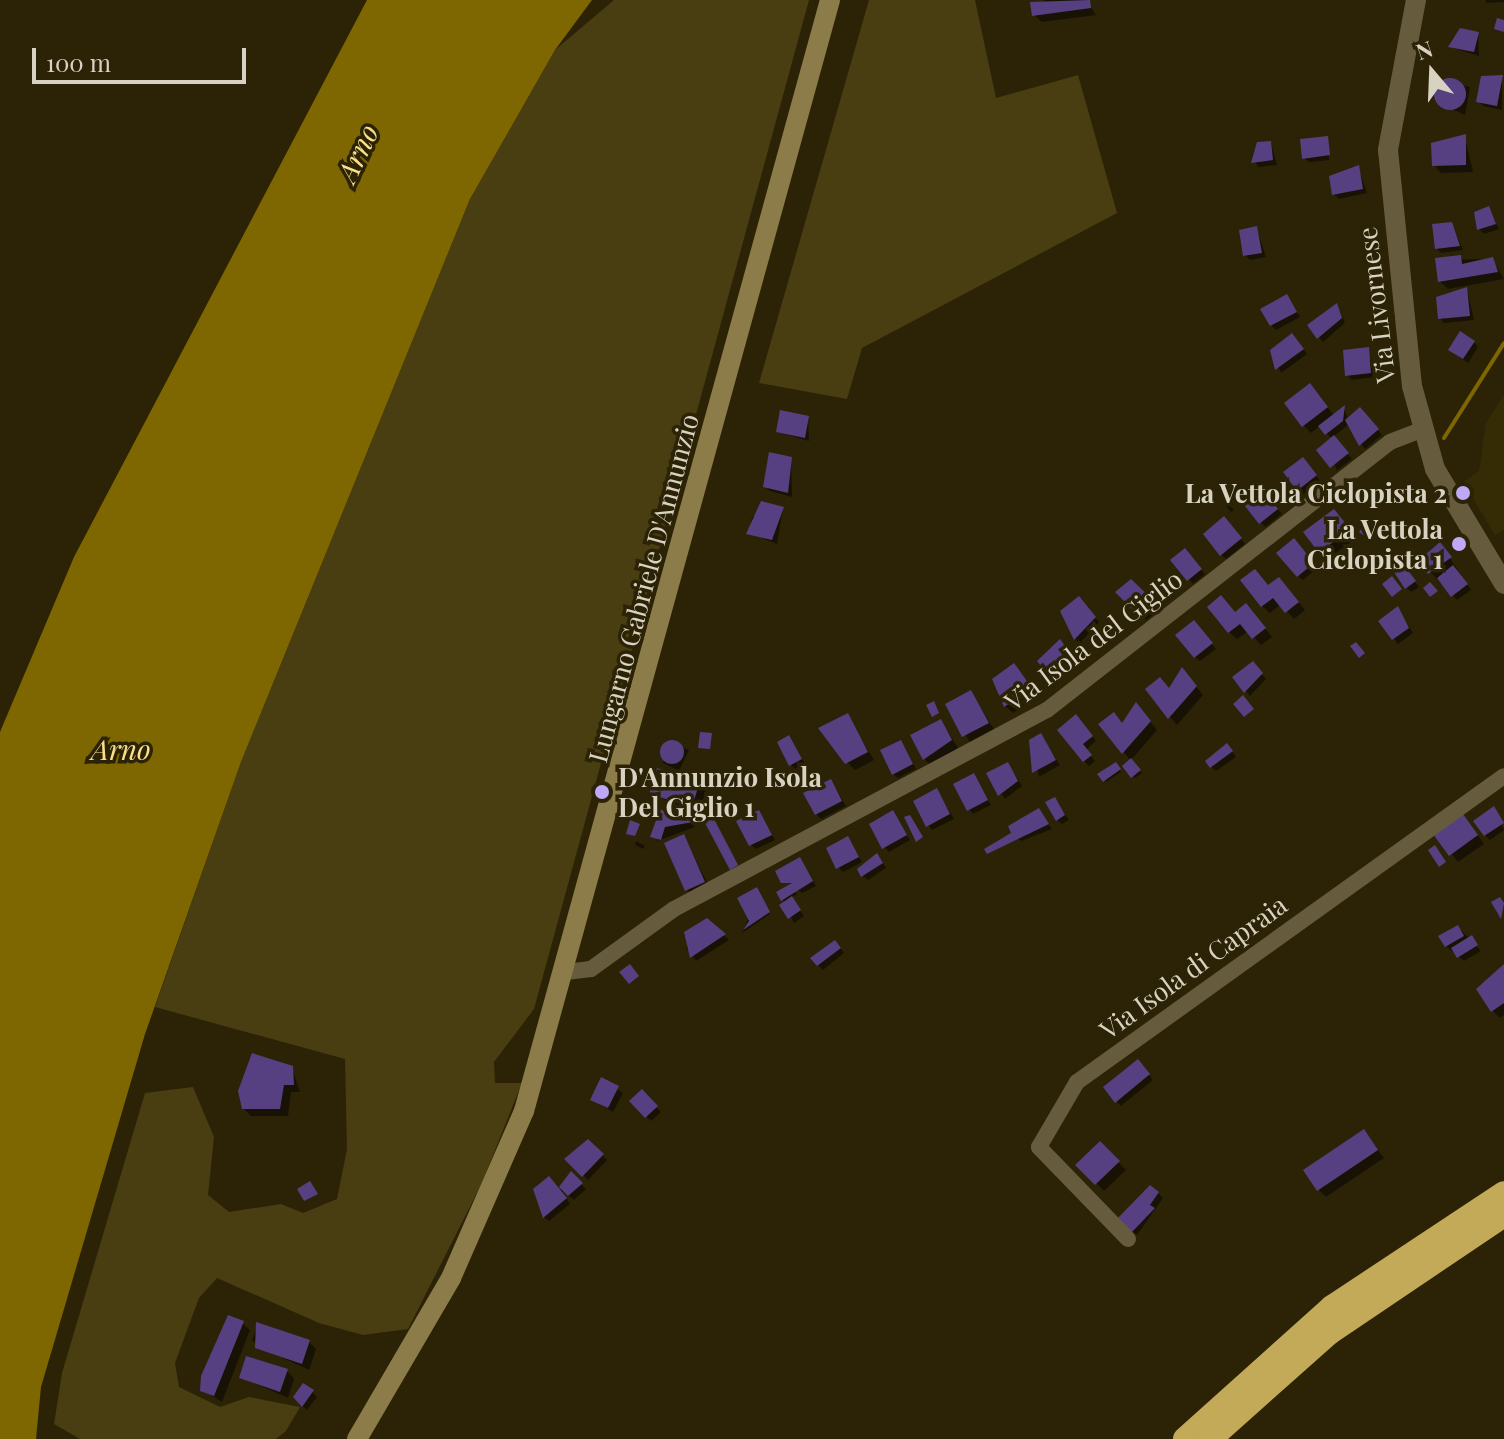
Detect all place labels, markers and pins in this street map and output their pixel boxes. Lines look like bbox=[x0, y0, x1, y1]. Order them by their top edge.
place label: La Vettola Ciclopista 2 bbox=[1183, 477, 1447, 509]
marker: La Vettola Ciclopista 2 bbox=[1454, 484, 1472, 502]
place label: La Vettola Ciclopista 1 bbox=[1307, 513, 1443, 574]
marker: La Vettola Ciclopista 1 bbox=[1450, 535, 1468, 553]
place label: D'Annunzio Isola Del Giglio 1 bbox=[618, 761, 822, 822]
marker: D'Annunzio Isola Del Giglio 1 bbox=[593, 783, 611, 801]

